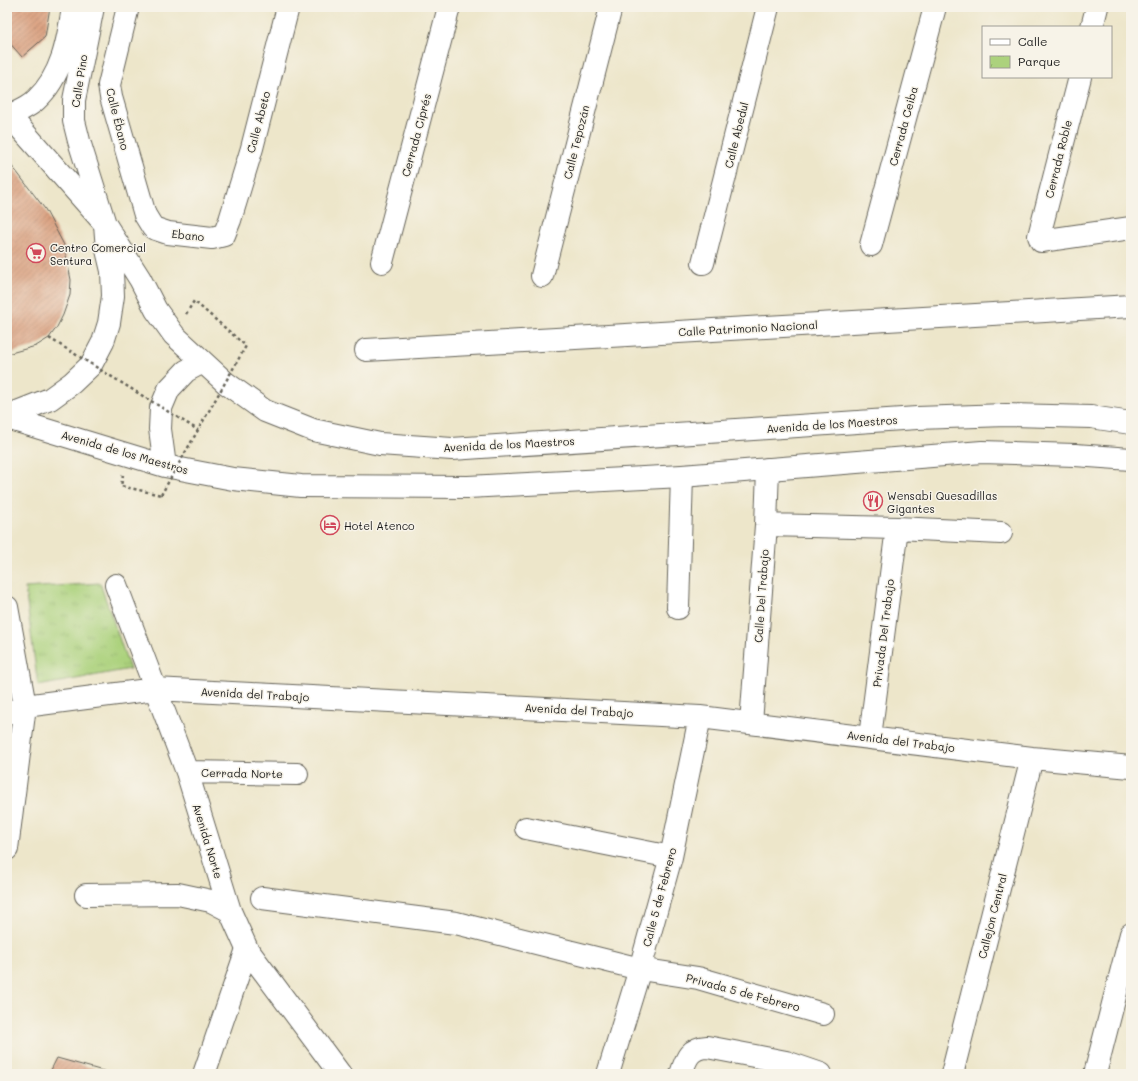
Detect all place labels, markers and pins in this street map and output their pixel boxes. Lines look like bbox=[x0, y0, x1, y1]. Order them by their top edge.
place label: Centro Comercial Sentura bbox=[50, 240, 146, 268]
supermarket icon: Centro Comercial Sentura bbox=[25, 242, 47, 264]
place label: Wensabi Quesadillas Gigantes bbox=[887, 488, 997, 516]
restaurant icon: Wensabi Quesadillas Gigantes bbox=[862, 490, 884, 512]
hotel icon: Hotel Atenco bbox=[319, 514, 341, 536]
place label: Hotel Atenco bbox=[344, 518, 415, 533]

